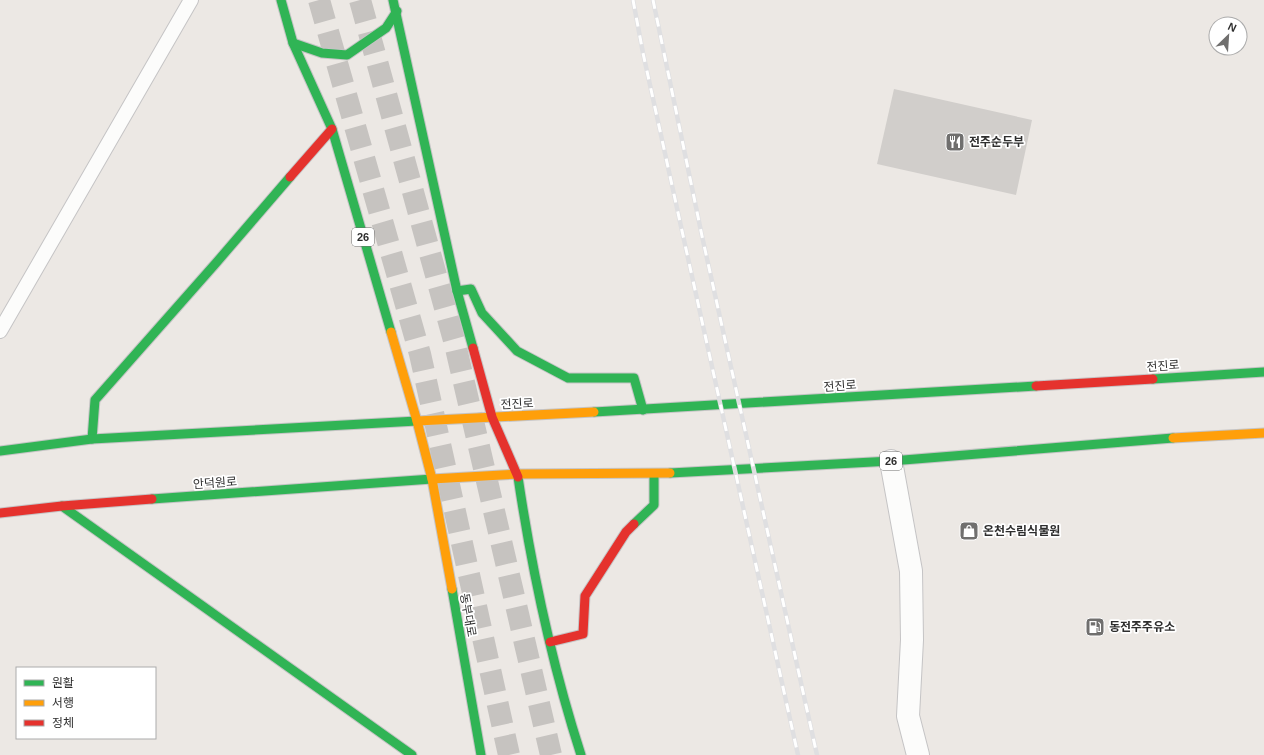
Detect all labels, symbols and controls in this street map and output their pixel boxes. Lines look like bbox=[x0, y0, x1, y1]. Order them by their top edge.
north arrow bbox=[1208, 16, 1248, 56]
text: N bbox=[1226, 20, 1238, 34]
restaurant icon: 전주순두부 bbox=[944, 131, 966, 153]
place label: 전주순두부 bbox=[969, 135, 1024, 149]
road number: 26 bbox=[352, 228, 374, 246]
street label: 전진로 bbox=[1146, 358, 1180, 374]
street label: 전진로 bbox=[823, 378, 857, 394]
street label: 전진로 bbox=[500, 396, 534, 412]
road number: 26 bbox=[880, 452, 902, 470]
street label: 안덕원로 bbox=[192, 474, 238, 492]
shop icon: 온천수림식물원 bbox=[958, 520, 980, 542]
place label: 온천수림식물원 bbox=[983, 524, 1060, 538]
street label: 동부대로 bbox=[457, 592, 479, 638]
fuel station icon: 동전주주유소 bbox=[1084, 616, 1106, 638]
place label: 동전주주유소 bbox=[1109, 620, 1175, 634]
legend bbox=[16, 667, 156, 739]
text: 원활 bbox=[52, 676, 74, 690]
text: 서행 bbox=[52, 696, 74, 710]
text: 정체 bbox=[52, 716, 74, 730]

